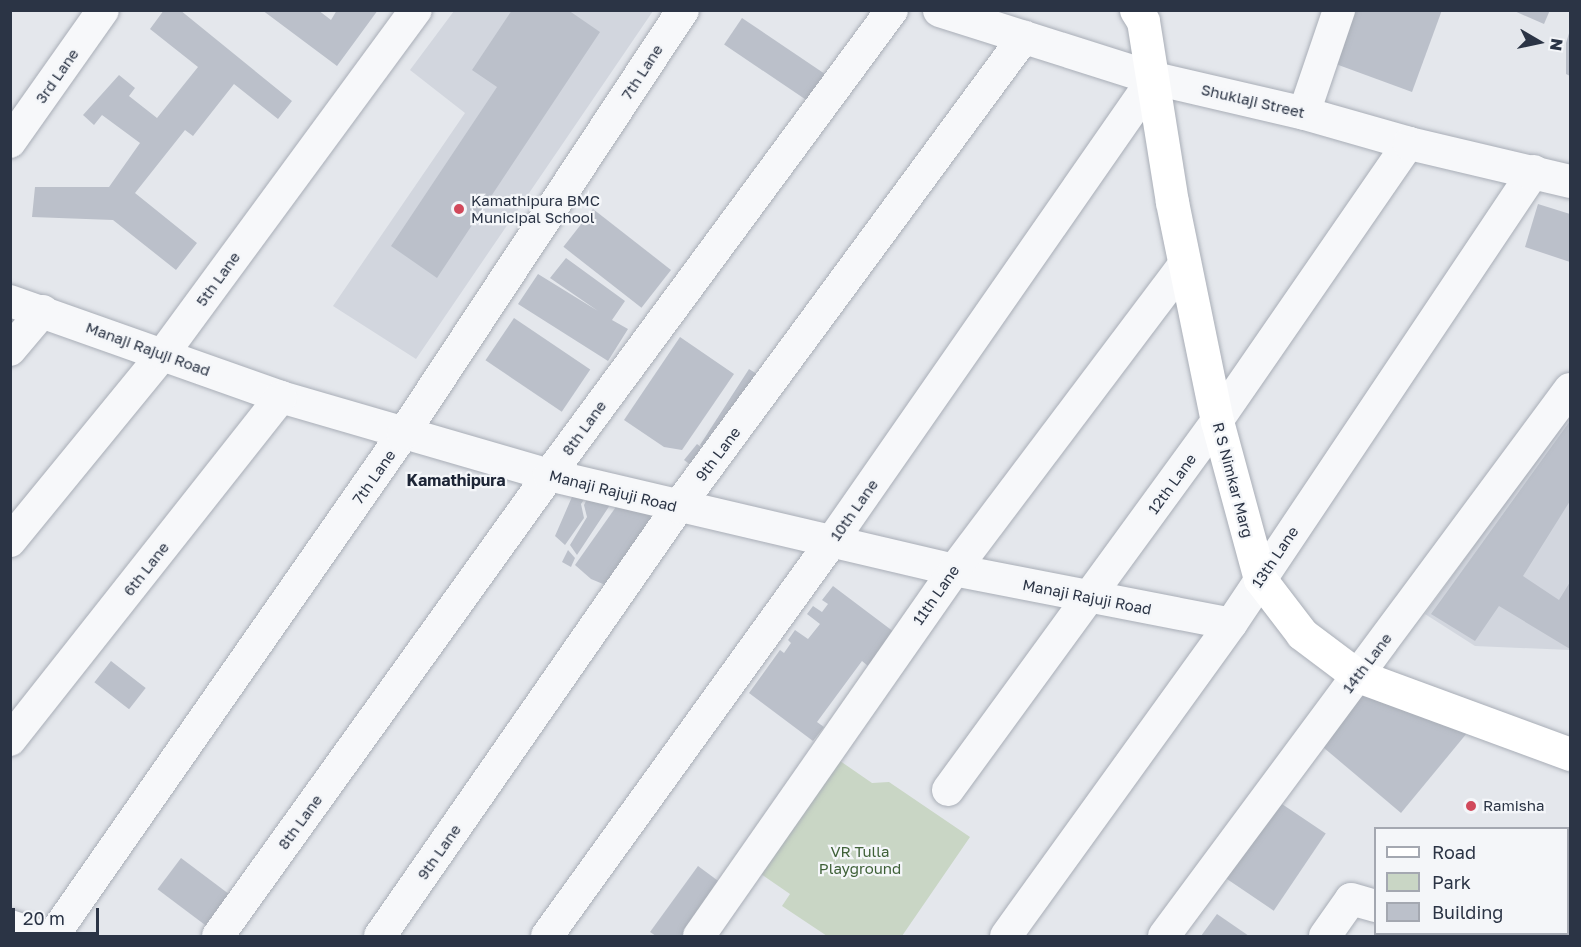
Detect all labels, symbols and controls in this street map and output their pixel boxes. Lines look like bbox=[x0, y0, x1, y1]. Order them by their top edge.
north arrow bbox=[1509, 12, 1569, 72]
text: N bbox=[1546, 37, 1568, 52]
street label: 7th Lane bbox=[618, 41, 666, 103]
street label: 3rd Lane bbox=[32, 45, 82, 107]
street label: Shuklaji Street bbox=[1199, 80, 1307, 122]
place label: Kamathipura BMC Municipal School bbox=[471, 191, 600, 226]
marker: Kamathipura BMC Municipal School bbox=[452, 202, 466, 216]
street label: 5th Lane bbox=[192, 248, 244, 310]
street label: Manaji Rajuji Road bbox=[83, 318, 213, 380]
street label: 8th Lane bbox=[558, 397, 610, 459]
street label: R S Nimkar Marg bbox=[1209, 420, 1257, 540]
street label: 9th Lane bbox=[692, 423, 744, 485]
street label: 7th Lane bbox=[349, 446, 399, 508]
street label: 12th Lane bbox=[1144, 450, 1200, 518]
street label: Manaji Rajuji Road bbox=[547, 466, 679, 516]
district label: Kamathipura bbox=[406, 470, 506, 490]
street label: 10th Lane bbox=[826, 476, 882, 544]
street label: 13th Lane bbox=[1248, 523, 1302, 591]
street label: 6th Lane bbox=[119, 539, 173, 599]
street label: 11th Lane bbox=[909, 562, 963, 628]
street label: Manaji Rajuji Road bbox=[1021, 576, 1153, 618]
street label: 14th Lane bbox=[1339, 629, 1395, 697]
street label: 8th Lane bbox=[274, 791, 326, 853]
place label: Ramisha bbox=[1483, 797, 1544, 815]
marker: Ramisha bbox=[1464, 799, 1478, 813]
street label: 9th Lane bbox=[414, 821, 464, 883]
legend bbox=[1374, 827, 1569, 935]
text: Road bbox=[1432, 841, 1476, 863]
park label: VR Tulla Playground bbox=[819, 842, 901, 877]
text: Park bbox=[1432, 871, 1471, 893]
scale bar bbox=[15, 896, 102, 934]
text: Building bbox=[1432, 901, 1503, 923]
text: 20 m bbox=[23, 907, 65, 929]

